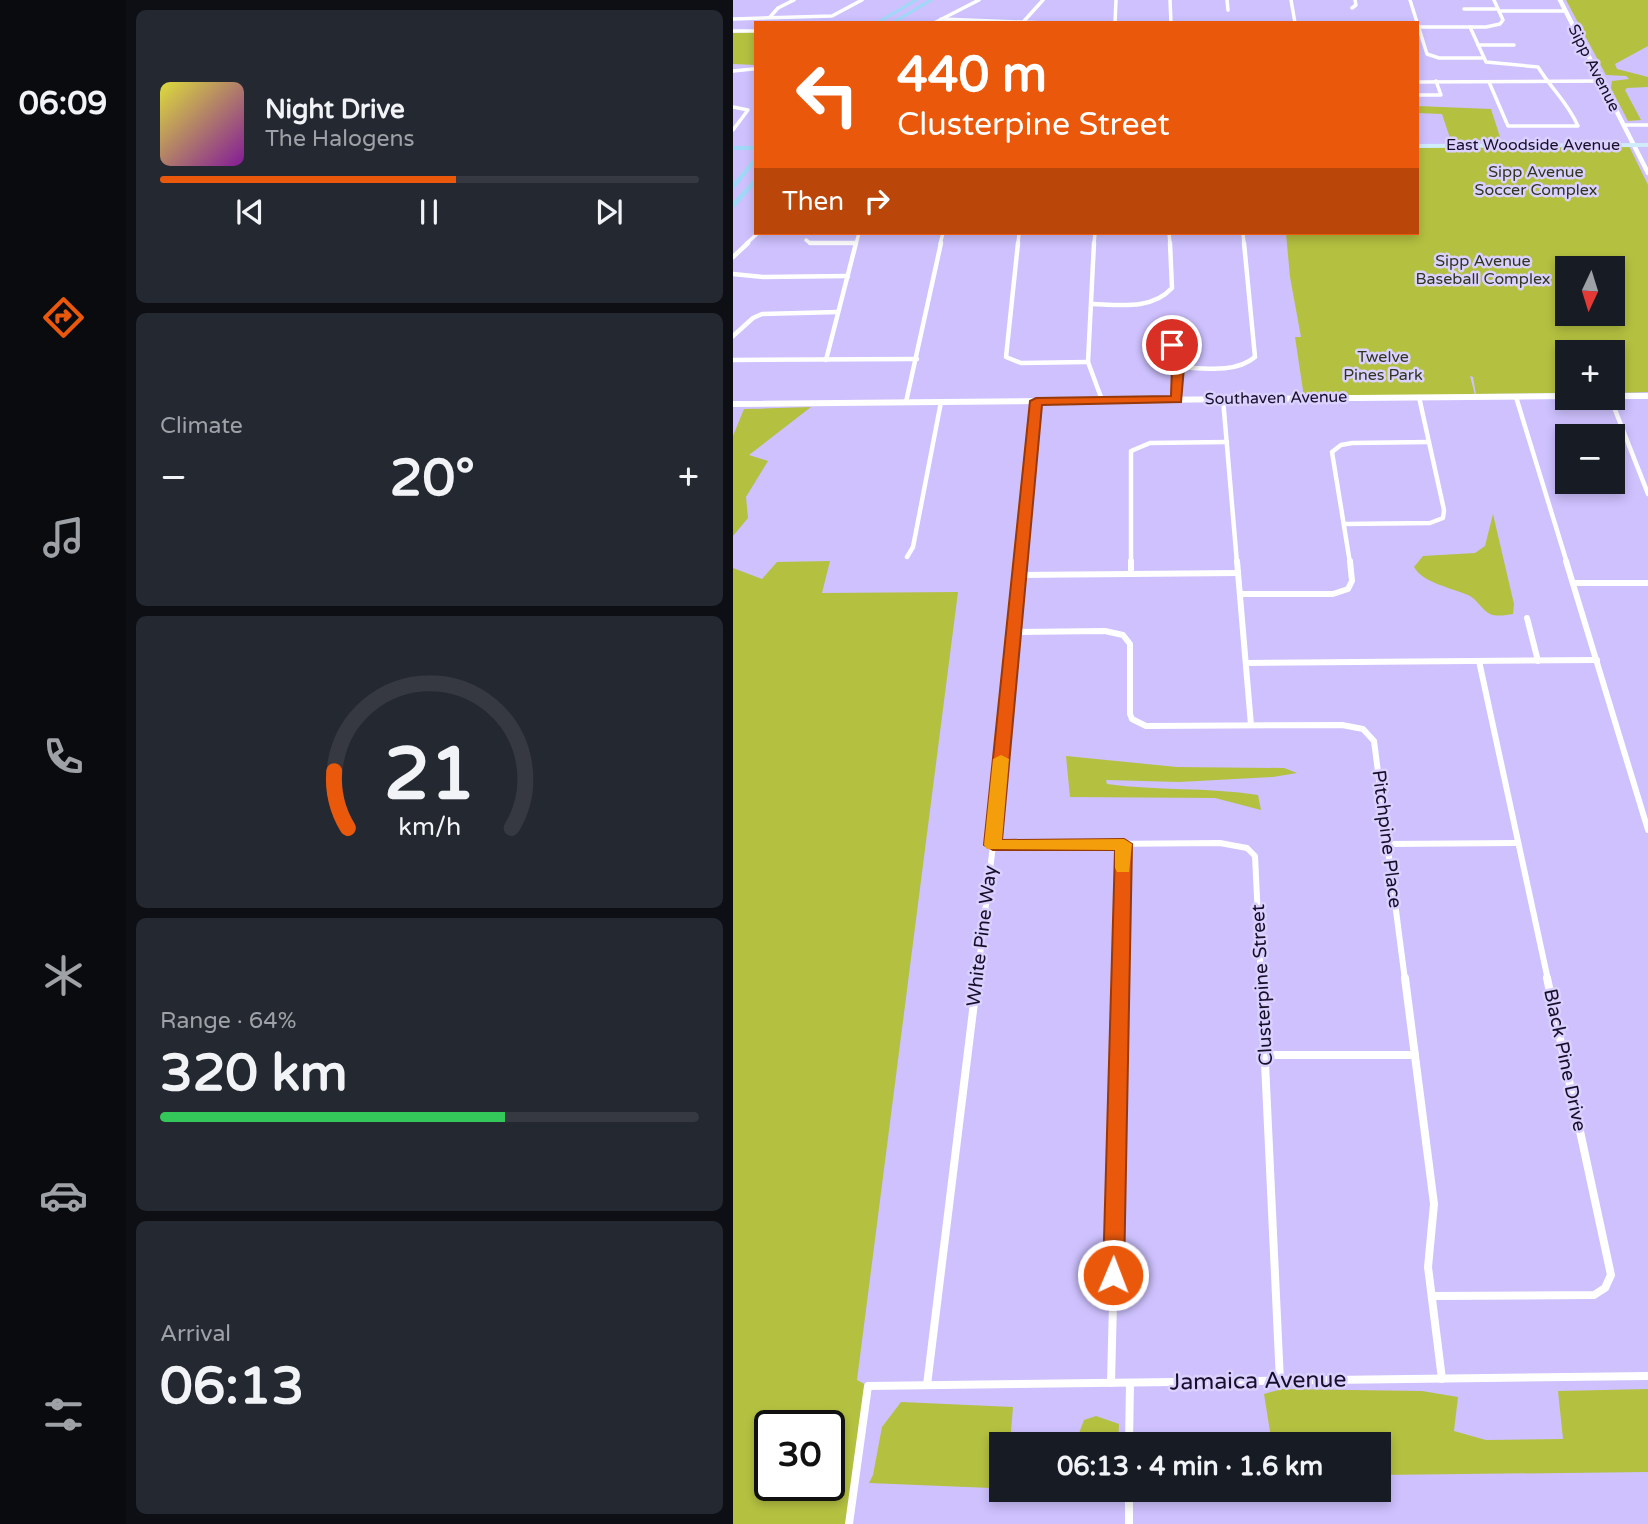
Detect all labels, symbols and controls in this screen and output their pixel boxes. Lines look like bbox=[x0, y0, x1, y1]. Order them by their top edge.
street label: Sipp Avenue bbox=[1563, 21, 1625, 115]
text: 440 m bbox=[897, 46, 1047, 105]
icon: left bbox=[782, 49, 873, 140]
text: 06:09 bbox=[19, 85, 107, 123]
text: Night Drive bbox=[265, 94, 405, 125]
text: Clusterpine Street bbox=[897, 106, 1170, 144]
text: The Halogens bbox=[265, 125, 414, 153]
street label: East Woodside Avenue bbox=[1446, 135, 1620, 155]
park label: Sipp Avenue Soccer Complex bbox=[1475, 162, 1597, 200]
icon: right bbox=[858, 182, 896, 220]
text: Then bbox=[782, 186, 844, 217]
icon: previous bbox=[231, 193, 269, 231]
icon: pause bbox=[410, 193, 448, 231]
icon: next bbox=[590, 193, 628, 231]
park label: Sipp Avenue Baseball Complex bbox=[1415, 251, 1551, 289]
north arrow bbox=[1555, 256, 1625, 326]
map controls bbox=[1555, 256, 1625, 494]
icon: directions bbox=[39, 293, 88, 342]
pin bbox=[1142, 315, 1202, 375]
icon: arrive bbox=[1153, 326, 1191, 364]
button: + bbox=[1555, 340, 1625, 410]
park label: Twelve Pines Park bbox=[1343, 347, 1423, 385]
street label: Southaven Avenue bbox=[1205, 387, 1347, 409]
text: Climate bbox=[160, 412, 243, 440]
button: − bbox=[1555, 424, 1625, 494]
text: 20° bbox=[390, 447, 475, 510]
text: − bbox=[160, 455, 187, 501]
text: + bbox=[678, 455, 699, 501]
icon: music bbox=[39, 513, 88, 562]
text: 21 bbox=[384, 731, 475, 819]
icon: phone bbox=[39, 732, 88, 781]
street label: Pitchpine Place bbox=[1368, 769, 1406, 909]
text: km/h bbox=[398, 812, 461, 842]
street label: White Pine Way bbox=[962, 864, 1002, 1008]
street label: Clusterpine Street bbox=[1247, 904, 1277, 1066]
icon: climate bbox=[39, 951, 88, 1000]
street label: Black Pine Drive bbox=[1539, 987, 1591, 1133]
text: Range · 64% bbox=[160, 1007, 296, 1035]
text: 320 km bbox=[160, 1042, 348, 1105]
icon: car bbox=[39, 1171, 88, 1220]
position arrow bbox=[1076, 1238, 1150, 1312]
text: Arrival bbox=[160, 1320, 231, 1348]
text: 06:13 bbox=[160, 1355, 304, 1418]
street label: Jamaica Avenue bbox=[1169, 1365, 1347, 1397]
icon: filters bbox=[39, 1390, 88, 1439]
speed limit sign: 30 bbox=[754, 1410, 845, 1501]
text: 06:13 · 4 min · 1.6 km bbox=[1057, 1451, 1323, 1482]

